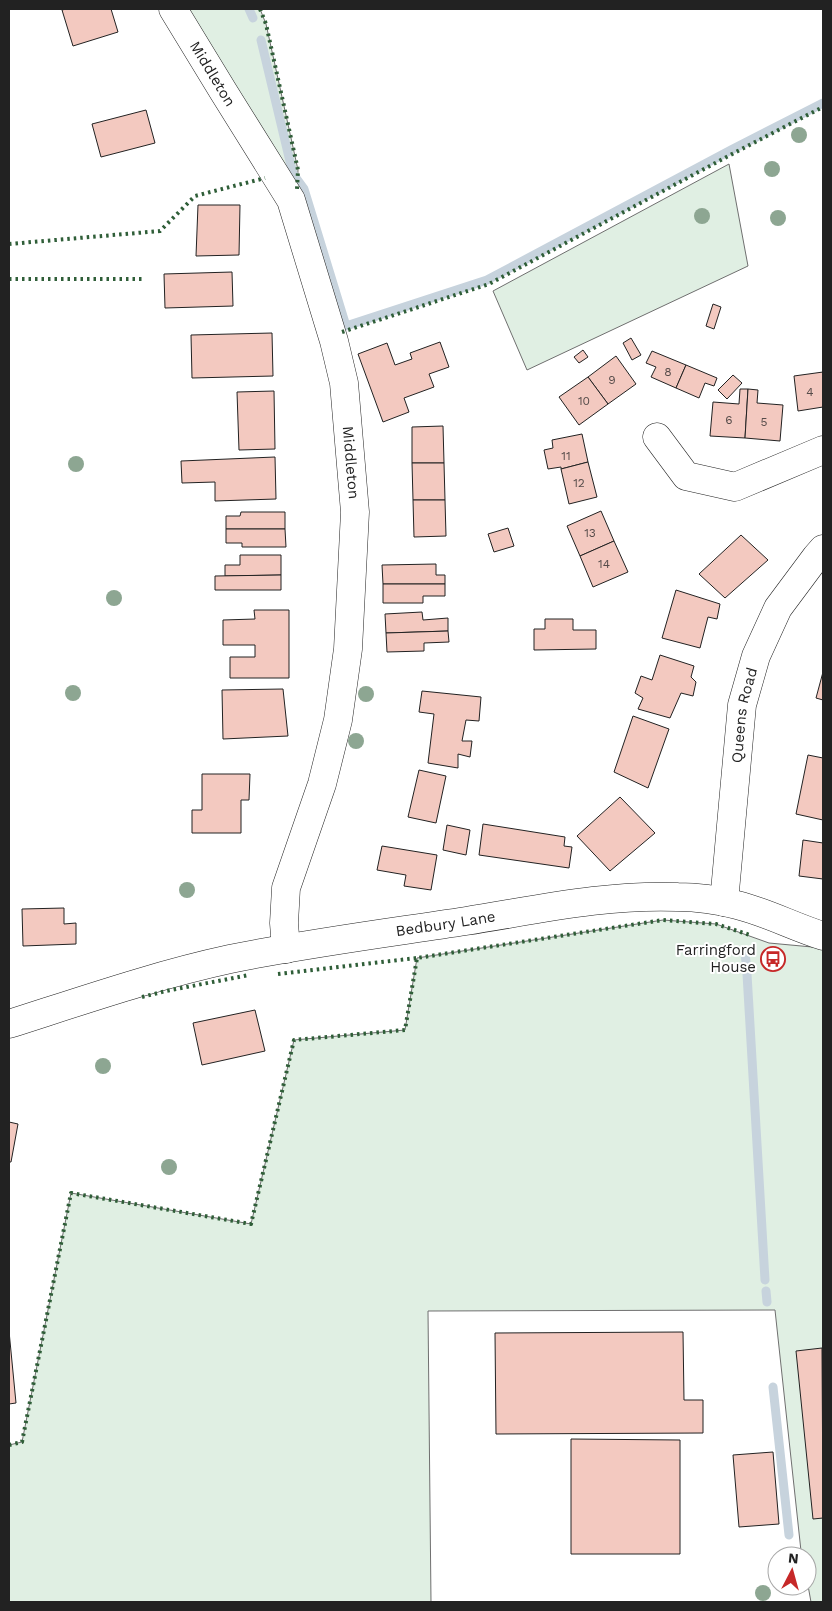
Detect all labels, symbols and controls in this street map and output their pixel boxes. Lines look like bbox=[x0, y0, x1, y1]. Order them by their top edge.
street label: Middleton bbox=[186, 38, 239, 110]
house number: 8 bbox=[664, 365, 672, 379]
house number: 9 bbox=[608, 373, 616, 387]
house number: 4 bbox=[806, 385, 814, 399]
house number: 10 bbox=[578, 394, 590, 408]
house number: 6 bbox=[725, 413, 733, 427]
house number: 5 bbox=[761, 415, 768, 429]
street label: Middleton bbox=[339, 425, 363, 500]
house number: 11 bbox=[561, 449, 571, 463]
house number: 12 bbox=[573, 476, 585, 490]
house number: 13 bbox=[584, 526, 596, 540]
house number: 14 bbox=[598, 557, 610, 571]
street label: Queens Road bbox=[728, 665, 761, 764]
street label: Bedbury Lane bbox=[395, 907, 497, 940]
place label: Farringford House bbox=[676, 941, 756, 976]
bus stop icon: Farringford House bbox=[760, 946, 786, 972]
north arrow bbox=[767, 1546, 817, 1596]
text: N bbox=[787, 1550, 799, 1567]

